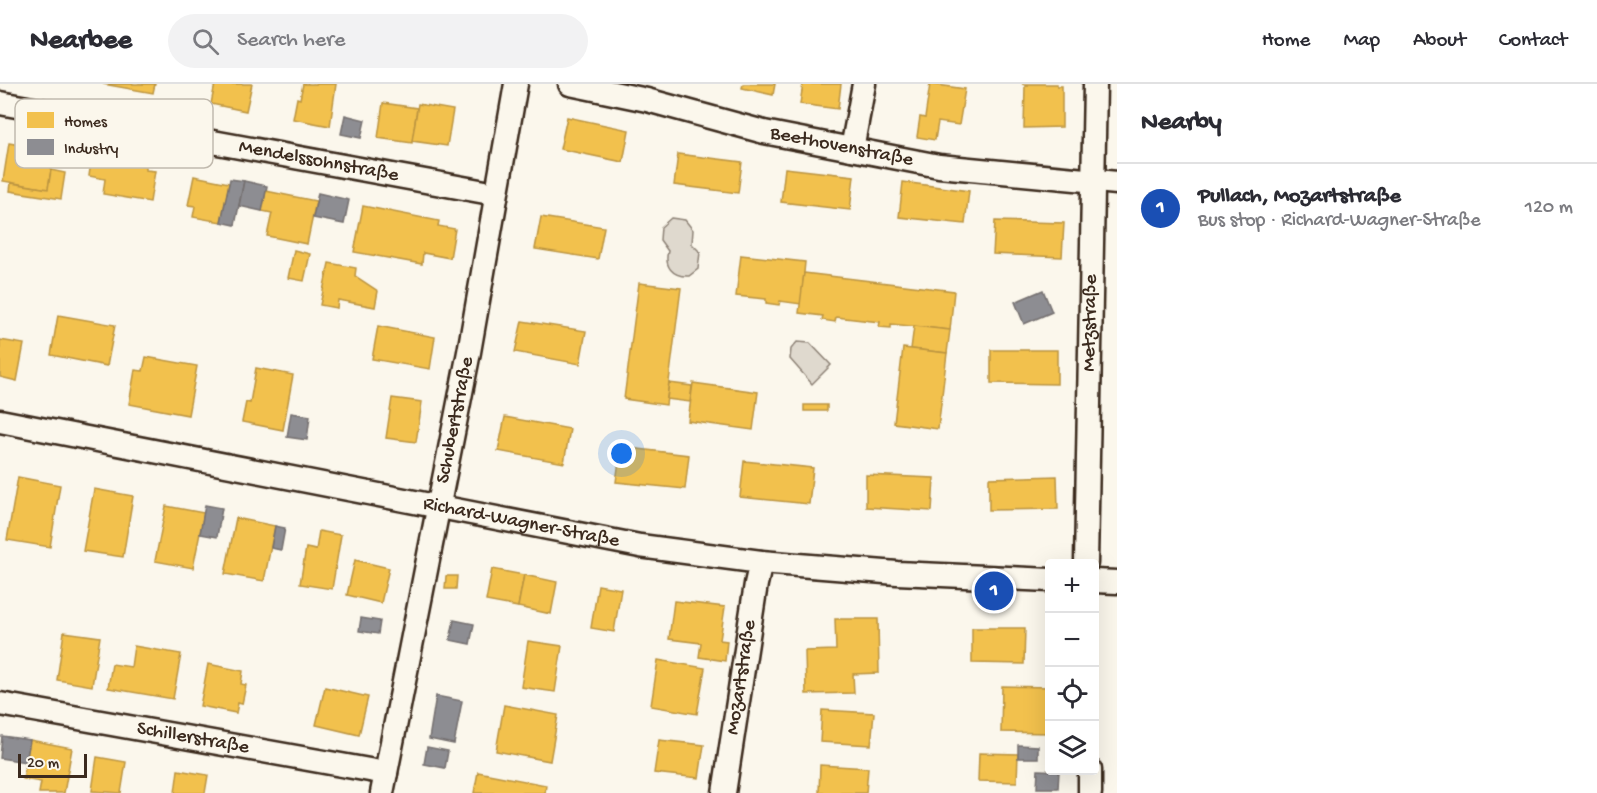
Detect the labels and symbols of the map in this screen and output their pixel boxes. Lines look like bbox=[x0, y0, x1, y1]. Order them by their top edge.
legend bbox=[15, 99, 213, 168]
text: Homes bbox=[64, 114, 108, 133]
street label: Beethovenstraße bbox=[767, 122, 916, 172]
street label: Mendelssohnstraße bbox=[237, 136, 401, 188]
text: Industry bbox=[64, 141, 118, 160]
street label: Metzstraße bbox=[1078, 273, 1103, 372]
street label: Schubertstraße bbox=[432, 354, 479, 486]
your location bbox=[607, 439, 636, 468]
street label: Richard-Wagner-Straße bbox=[421, 492, 622, 553]
pin: 1 bbox=[974, 568, 1014, 614]
street label: Mozartstraße bbox=[722, 618, 762, 736]
street label: Schillerstraße bbox=[135, 717, 252, 760]
scale bar bbox=[18, 751, 87, 778]

